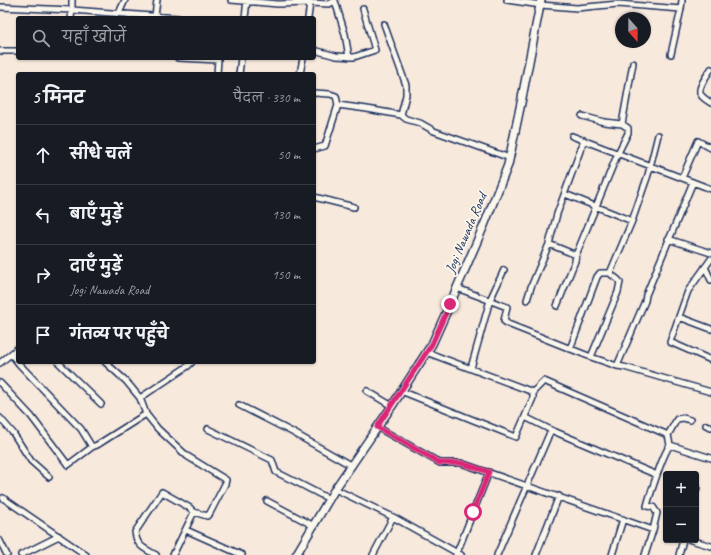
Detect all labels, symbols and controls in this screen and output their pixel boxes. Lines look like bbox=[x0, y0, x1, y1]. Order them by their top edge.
north arrow bbox=[615, 12, 651, 48]
search box bbox=[16, 16, 316, 60]
icon: search bbox=[30, 27, 52, 49]
text: यहाँ खोजें bbox=[62, 28, 126, 47]
text: 5 मिनट bbox=[32, 87, 85, 108]
text: पैदल · 330 m bbox=[233, 90, 300, 106]
icon: ahead bbox=[32, 144, 54, 166]
text: सीधे चलें bbox=[70, 145, 131, 164]
text: 50 m bbox=[278, 147, 300, 163]
street label: Jogi Nawada Road bbox=[441, 188, 492, 277]
icon: left bbox=[32, 204, 54, 226]
text: बाएँ मुड़ें bbox=[70, 205, 122, 224]
text: 130 m bbox=[272, 207, 300, 223]
text: दाएँ मुड़ें bbox=[70, 257, 122, 276]
icon: right bbox=[32, 264, 54, 286]
text: 150 m bbox=[272, 267, 300, 283]
text: Jogi Nawada Road bbox=[70, 282, 149, 298]
route end bbox=[441, 295, 459, 313]
icon: arrive bbox=[32, 324, 54, 346]
text: गंतव्य पर पहुँचे bbox=[70, 325, 168, 344]
map controls bbox=[663, 471, 699, 543]
button: + bbox=[663, 471, 699, 507]
route start bbox=[464, 503, 482, 521]
button: − bbox=[663, 507, 699, 543]

